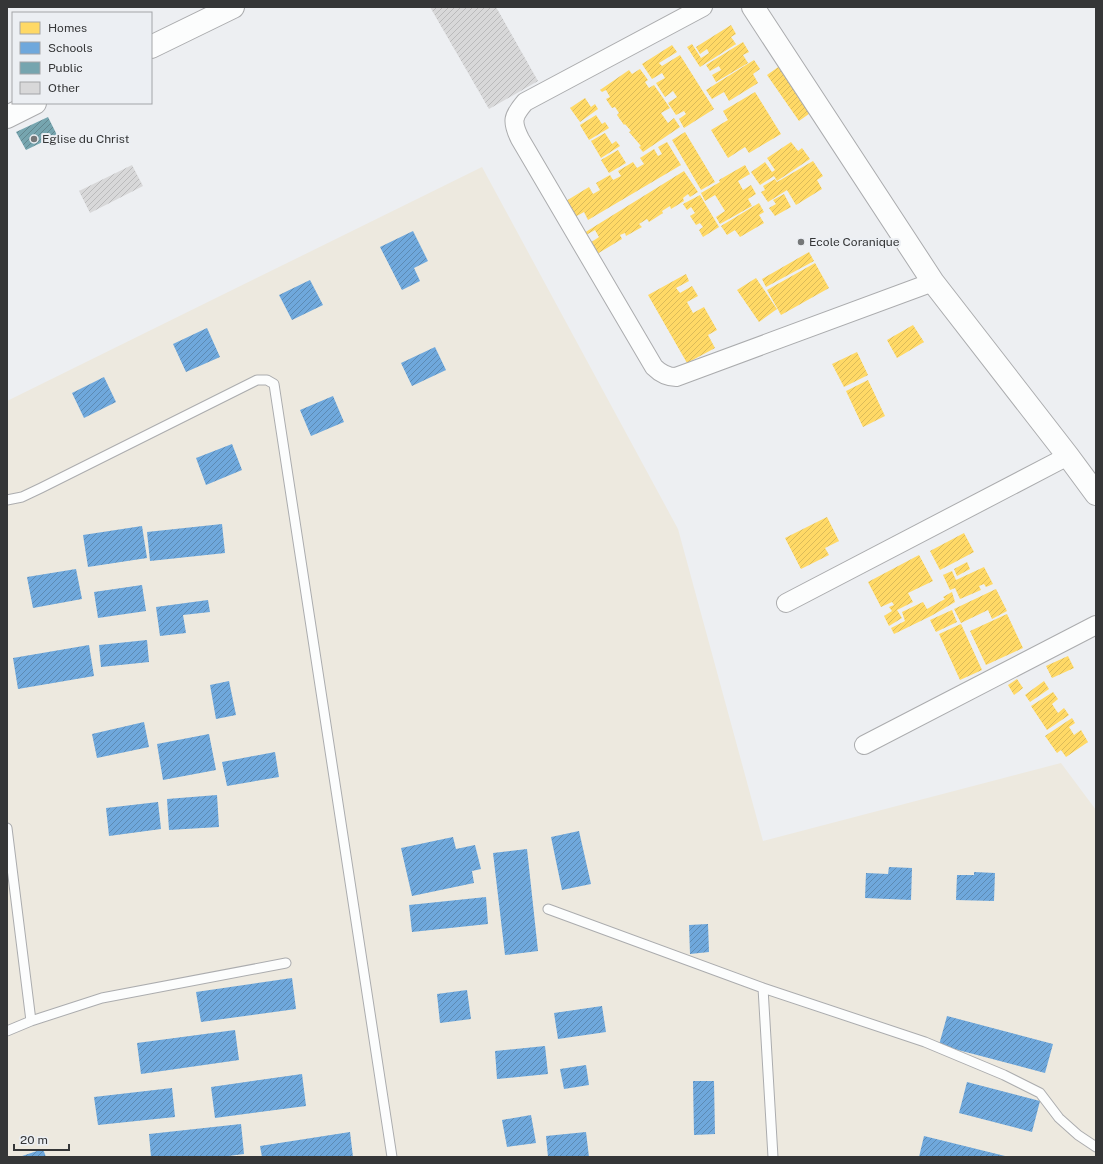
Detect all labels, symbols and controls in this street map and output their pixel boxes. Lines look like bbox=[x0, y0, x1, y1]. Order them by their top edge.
legend bbox=[12, 12, 152, 104]
text: Homes bbox=[48, 21, 87, 35]
text: Schools bbox=[48, 41, 93, 55]
text: Public bbox=[48, 61, 83, 75]
text: Other bbox=[48, 81, 80, 95]
place label: Eglise du Christ bbox=[42, 132, 130, 146]
marker: Eglise du Christ bbox=[29, 134, 39, 144]
place label: Ecole Coranique bbox=[809, 235, 900, 249]
marker: Ecole Coranique bbox=[796, 237, 806, 247]
scale bar bbox=[14, 1126, 69, 1152]
text: 20 m bbox=[20, 1133, 48, 1147]

